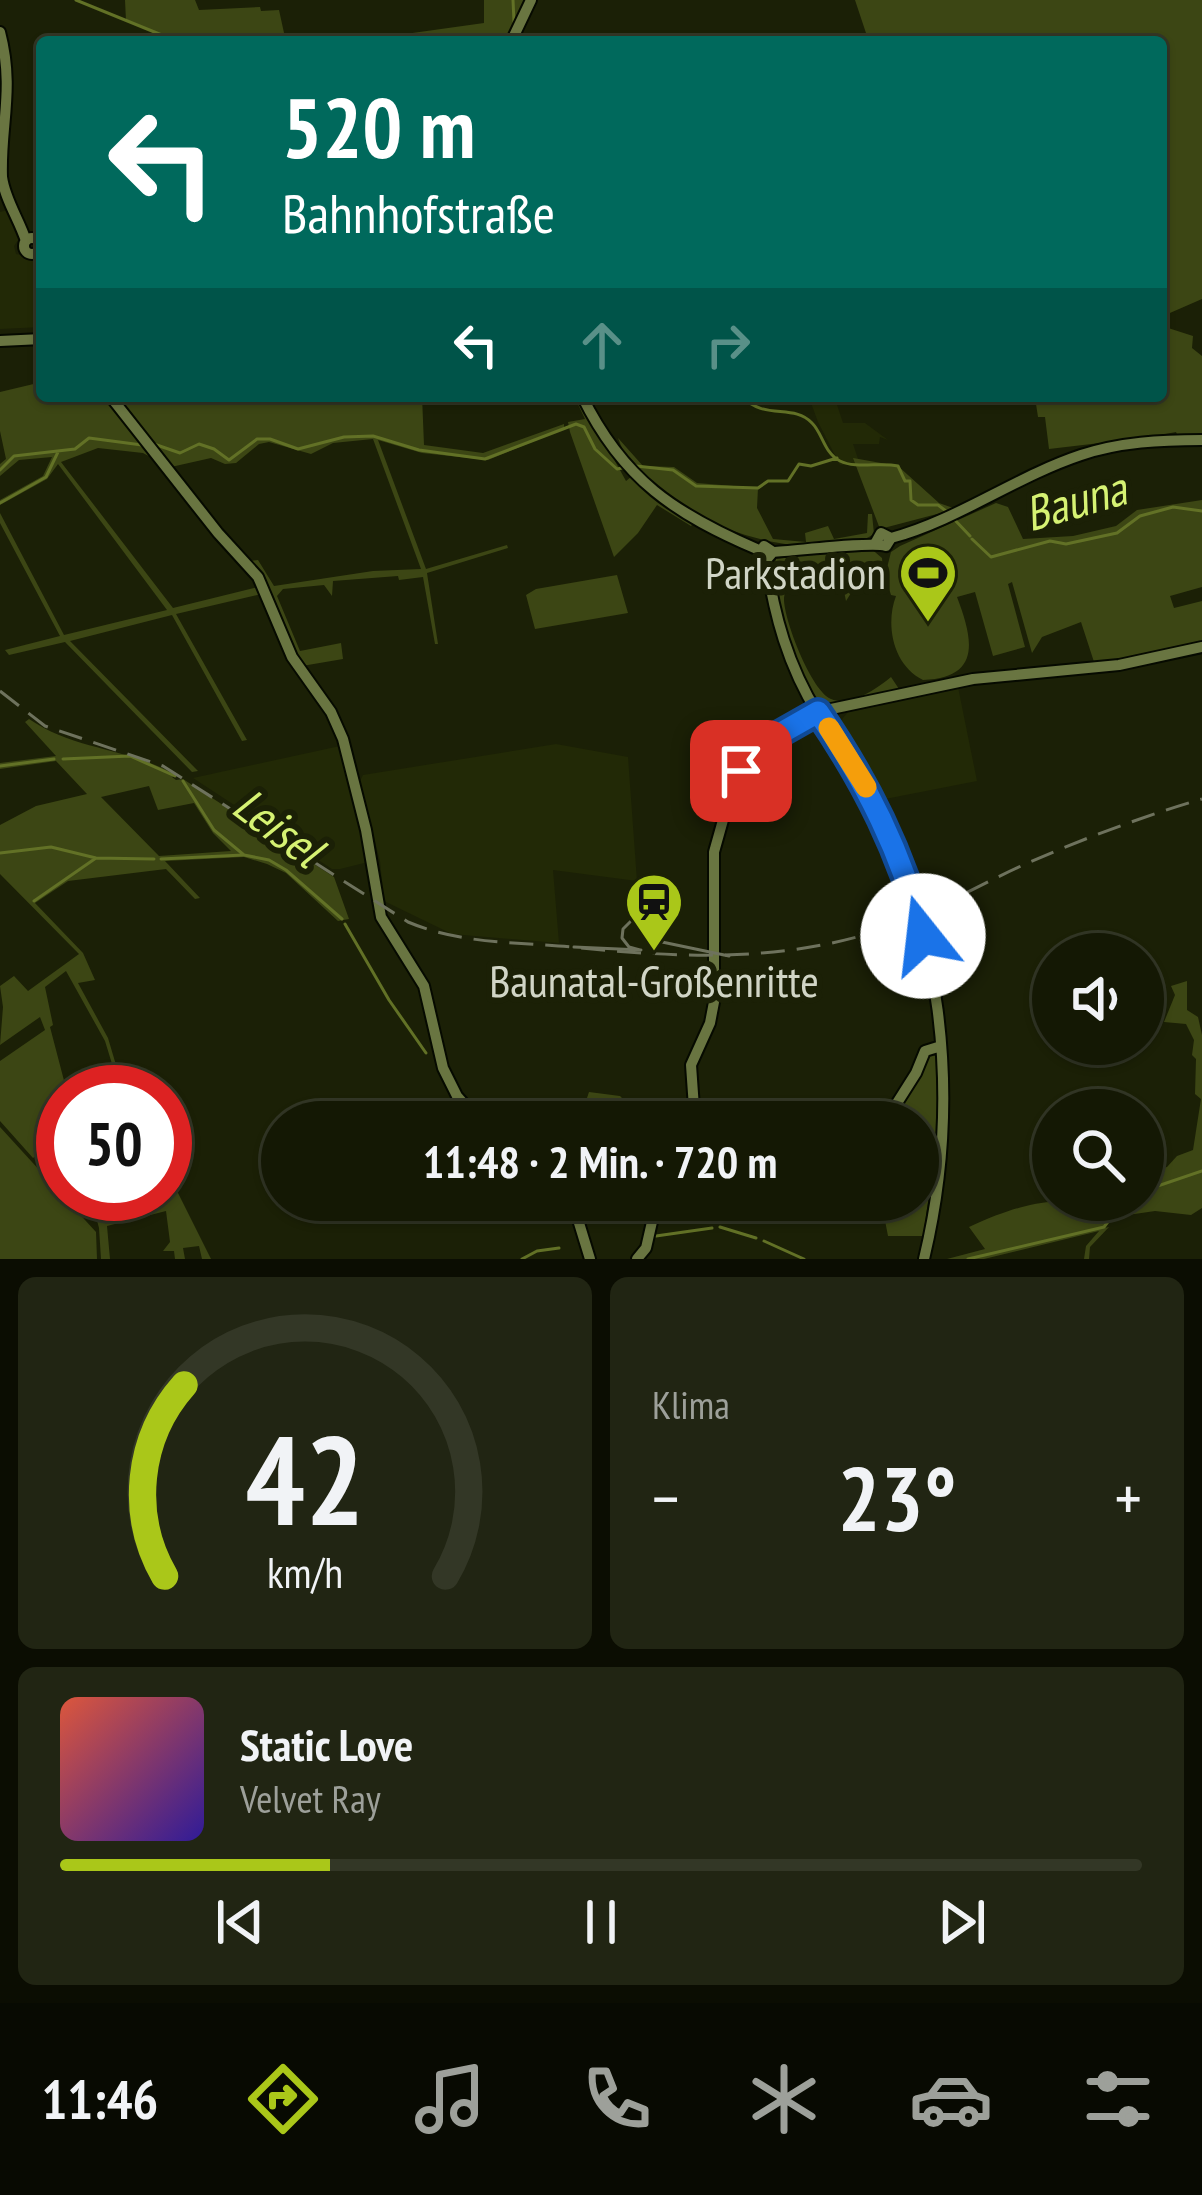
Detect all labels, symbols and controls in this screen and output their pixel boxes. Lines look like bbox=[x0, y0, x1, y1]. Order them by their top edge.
text: 520 m bbox=[282, 72, 475, 181]
icon: left bbox=[84, 84, 240, 240]
text: Bahnhofstraße bbox=[282, 178, 555, 248]
icon: left bbox=[443, 312, 509, 378]
icon: ahead bbox=[569, 312, 635, 378]
icon: right bbox=[695, 312, 761, 378]
water label: Bauna bbox=[1017, 455, 1135, 544]
sports icon: Parkstadion bbox=[897, 542, 959, 624]
place label: Parkstadion bbox=[705, 543, 886, 601]
pin bbox=[690, 720, 792, 822]
icon: arrive bbox=[708, 738, 774, 804]
water label: Leisel bbox=[222, 773, 338, 882]
station icon: Baunatal-Großenritte bbox=[623, 871, 685, 953]
position arrow bbox=[860, 873, 986, 999]
map controls bbox=[1032, 933, 1164, 1221]
button: sound bbox=[1032, 933, 1164, 1065]
place label: Baunatal-Großenritte bbox=[489, 951, 819, 1009]
speed limit sign: 50 bbox=[36, 1065, 192, 1221]
button: search bbox=[1032, 1089, 1164, 1221]
text: 11:48 · 2 Min. · 720 m bbox=[423, 1132, 777, 1190]
text: Klima bbox=[652, 1379, 730, 1430]
text: 42 bbox=[245, 1398, 365, 1559]
text: 23° bbox=[838, 1439, 956, 1556]
text: − bbox=[652, 1455, 679, 1540]
text: + bbox=[1115, 1455, 1142, 1540]
text: km/h bbox=[267, 1544, 343, 1600]
text: Static Love bbox=[240, 1715, 413, 1773]
text: Velvet Ray bbox=[240, 1773, 381, 1824]
icon: previous bbox=[207, 1889, 273, 1955]
icon: pause bbox=[568, 1889, 634, 1955]
icon: next bbox=[929, 1889, 995, 1955]
icon: directions bbox=[241, 2057, 325, 2141]
icon: music bbox=[408, 2057, 492, 2141]
icon: phone bbox=[575, 2057, 659, 2141]
icon: climate bbox=[742, 2057, 826, 2141]
icon: car bbox=[909, 2057, 993, 2141]
icon: filters bbox=[1076, 2057, 1160, 2141]
text: 11:46 bbox=[42, 2064, 158, 2134]

